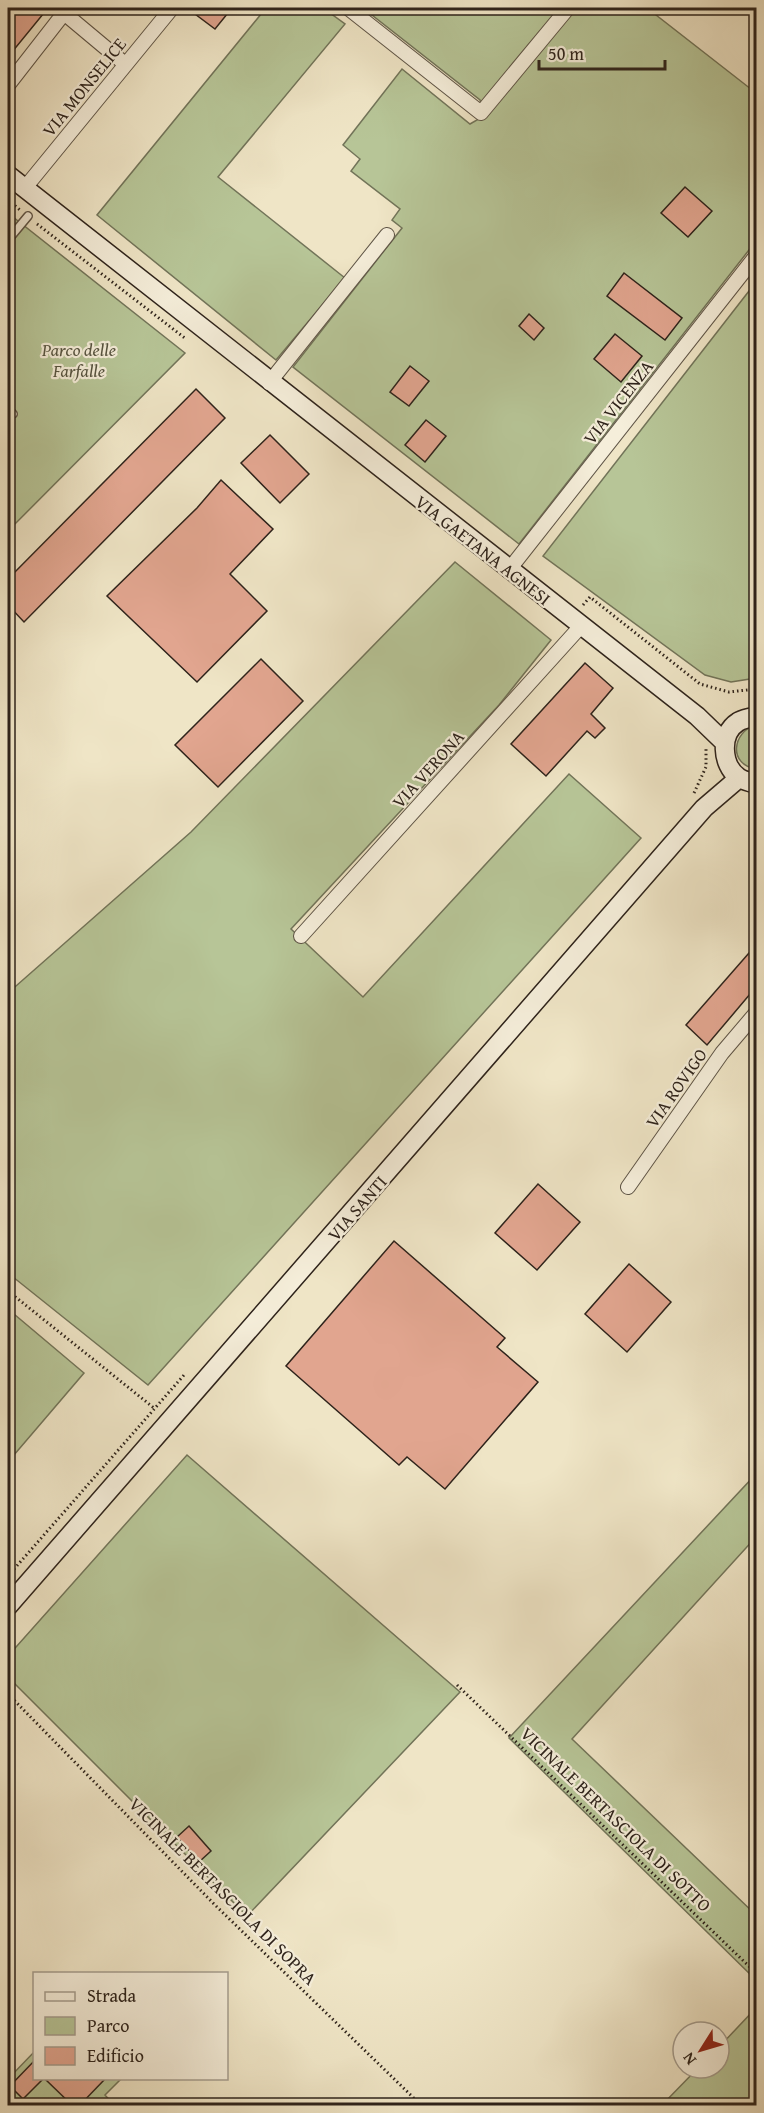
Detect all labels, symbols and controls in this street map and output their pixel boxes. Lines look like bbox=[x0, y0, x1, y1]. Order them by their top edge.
street label: VIA MONSELICE bbox=[36, 32, 132, 142]
scale bar bbox=[539, 33, 665, 71]
text: 50 m bbox=[548, 40, 584, 67]
park label: Parco delle Farfalle bbox=[41, 336, 116, 384]
street label: VIA VICENZA bbox=[576, 354, 660, 450]
street label: VIA GAETANA AGNESI bbox=[409, 488, 557, 612]
street label: VIA VERONA bbox=[385, 724, 471, 814]
street label: VIA ROVIGO bbox=[639, 1043, 713, 1133]
street label: VIA SANTI bbox=[321, 1169, 393, 1247]
street label: VICINALE BERTASCIOLA DI SOTTO bbox=[514, 1720, 718, 1918]
street label: VICINALE BERTASCIOLA DI SOPRA bbox=[123, 1791, 323, 1991]
legend bbox=[33, 1972, 228, 2080]
text: Strada bbox=[87, 1982, 137, 2009]
text: Parco bbox=[87, 2012, 130, 2039]
north arrow bbox=[671, 2020, 731, 2080]
text: Edificio bbox=[87, 2042, 144, 2069]
text: N bbox=[676, 2047, 702, 2071]

